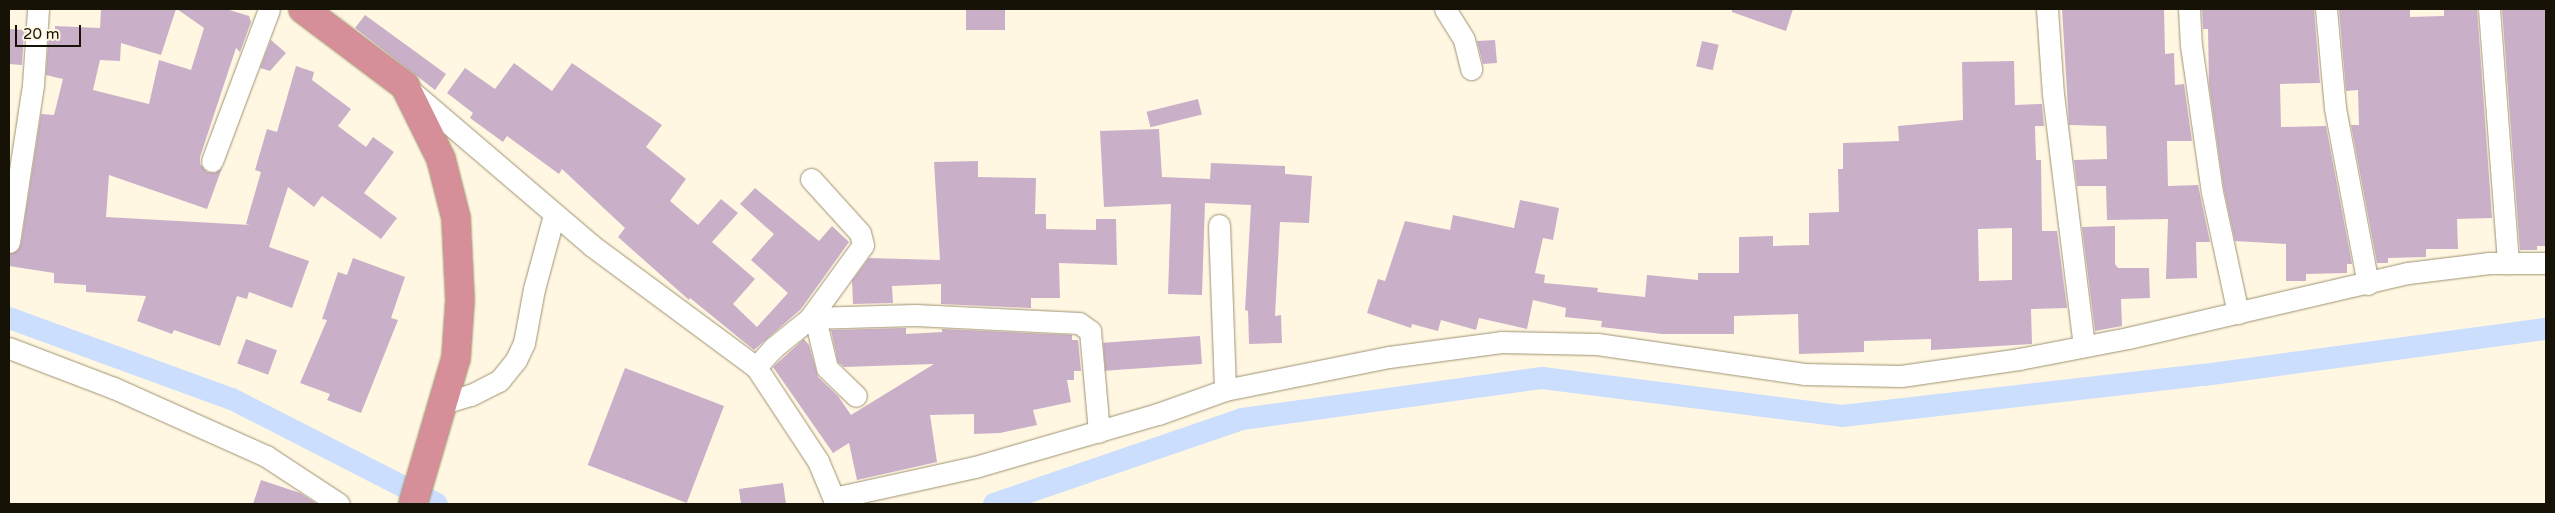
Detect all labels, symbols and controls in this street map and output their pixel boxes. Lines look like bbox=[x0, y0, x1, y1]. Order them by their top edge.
scale bar bbox=[18, 15, 84, 47]
text: 20 m bbox=[23, 25, 60, 43]

